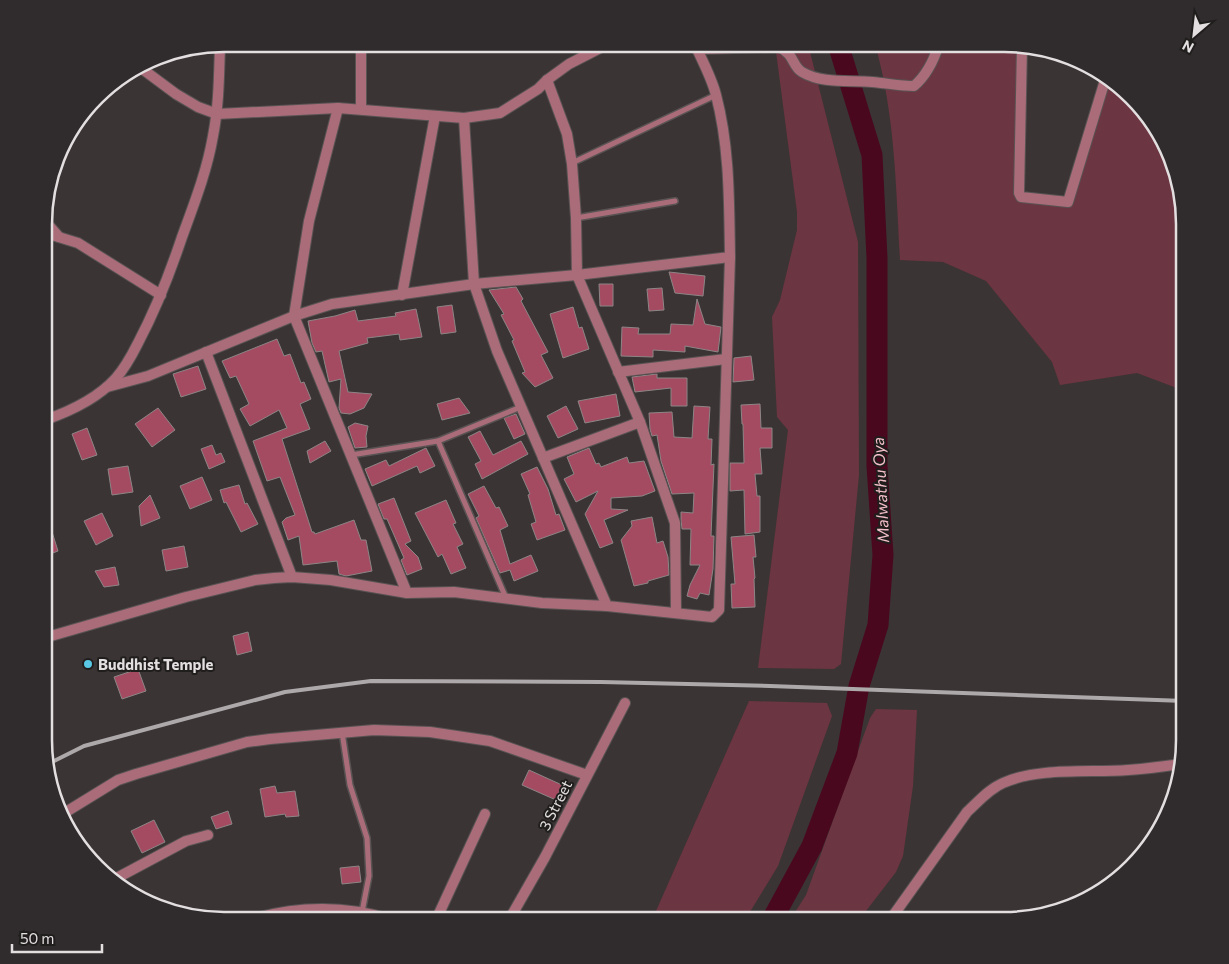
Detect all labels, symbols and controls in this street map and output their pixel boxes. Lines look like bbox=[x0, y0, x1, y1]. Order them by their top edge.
north arrow bbox=[1169, 10, 1219, 60]
text: N bbox=[1179, 37, 1196, 57]
water label: Malwathu Oya bbox=[868, 437, 892, 543]
place label: Buddhist Temple bbox=[98, 655, 214, 673]
marker: Buddhist Temple bbox=[82, 658, 94, 670]
street label: 3 Street bbox=[535, 777, 575, 833]
scale bar bbox=[12, 922, 102, 954]
text: 50 m bbox=[20, 929, 54, 947]

